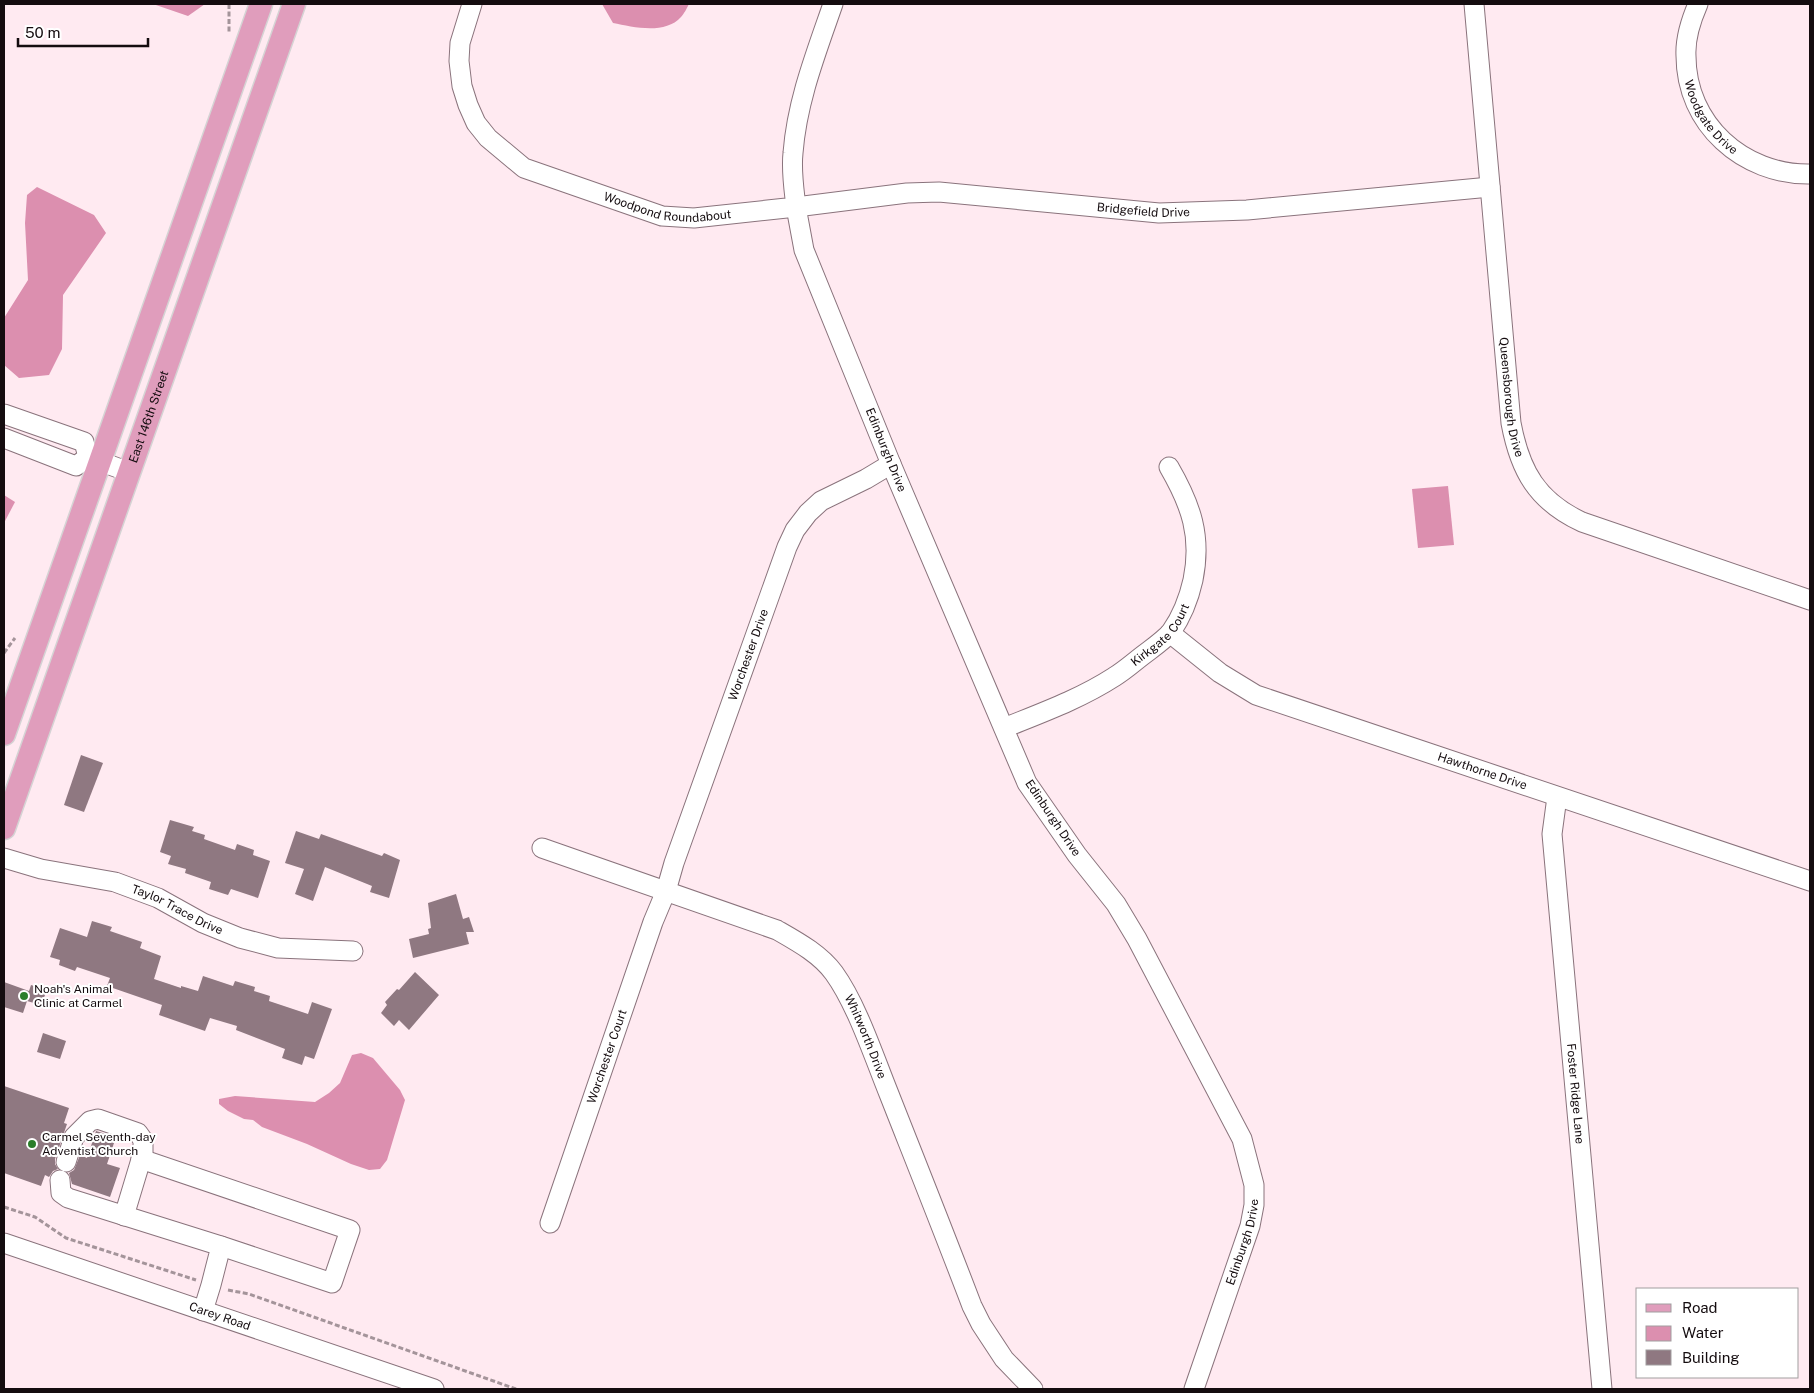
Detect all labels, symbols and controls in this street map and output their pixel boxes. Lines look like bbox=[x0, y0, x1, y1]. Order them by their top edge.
scale bar bbox=[18, 15, 148, 47]
text: 50 m bbox=[25, 24, 60, 41]
street label: Woodgate Drive bbox=[1682, 78, 1740, 157]
street label: Woodpond Roundabout bbox=[602, 189, 732, 225]
street label: Bridgefield Drive bbox=[1096, 200, 1190, 220]
street label: Queensborough Drive bbox=[1496, 337, 1527, 459]
street label: East 146th Street bbox=[126, 368, 172, 465]
street label: Edinburgh Drive bbox=[863, 406, 909, 494]
street label: Kirkgate Court bbox=[1128, 601, 1192, 669]
street label: Worchester Drive bbox=[726, 607, 771, 702]
street label: Hawthorne Drive bbox=[1436, 749, 1529, 793]
street label: Edinburgh Drive bbox=[1022, 777, 1084, 859]
street label: Taylor Trace Drive bbox=[130, 882, 225, 937]
place label: Noah's Animal Clinic at Carmel bbox=[34, 982, 123, 1010]
marker: Noah's Animal Clinic at Carmel bbox=[18, 990, 30, 1002]
street label: Whitworth Drive bbox=[841, 992, 889, 1081]
street label: Worchester Court bbox=[584, 1007, 630, 1105]
street label: Foster Ridge Lane bbox=[1564, 1043, 1587, 1145]
place label: Carmel Seventh-day Adventist Church bbox=[42, 1130, 156, 1158]
marker: Carmel Seventh-day Adventist Church bbox=[26, 1138, 38, 1150]
street label: Edinburgh Drive bbox=[1223, 1199, 1261, 1287]
legend bbox=[1636, 1288, 1799, 1378]
street label: Carey Road bbox=[187, 1299, 252, 1333]
text: Road bbox=[1682, 1299, 1718, 1316]
text: Water bbox=[1682, 1324, 1724, 1341]
text: Building bbox=[1682, 1349, 1740, 1366]

